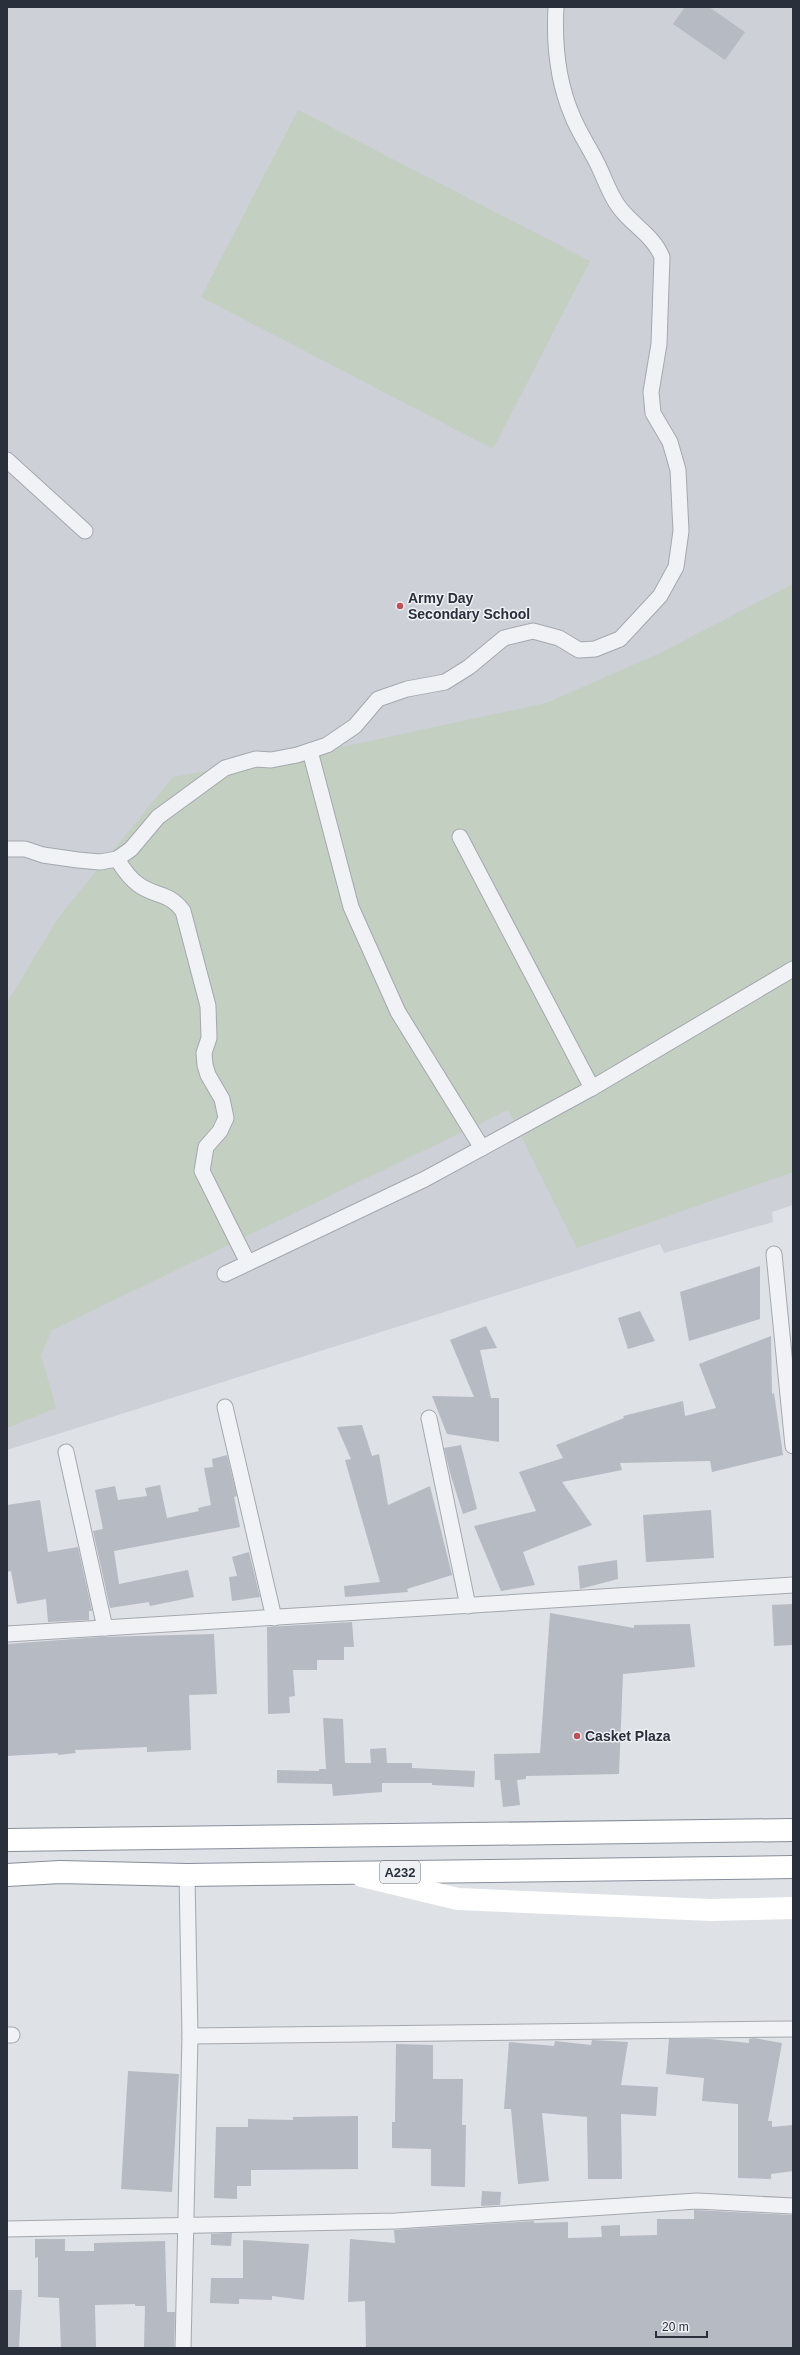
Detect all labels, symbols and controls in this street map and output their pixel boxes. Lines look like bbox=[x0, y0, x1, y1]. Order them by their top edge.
place label: Army Day Secondary School bbox=[408, 590, 530, 622]
marker: Army Day Secondary School bbox=[395, 601, 405, 611]
place label: Casket Plaza bbox=[585, 1728, 671, 1744]
marker: Casket Plaza bbox=[572, 1731, 582, 1741]
road number: A232 bbox=[380, 1861, 420, 1883]
scale bar bbox=[656, 2313, 707, 2339]
text: 20 m bbox=[662, 2320, 689, 2334]

